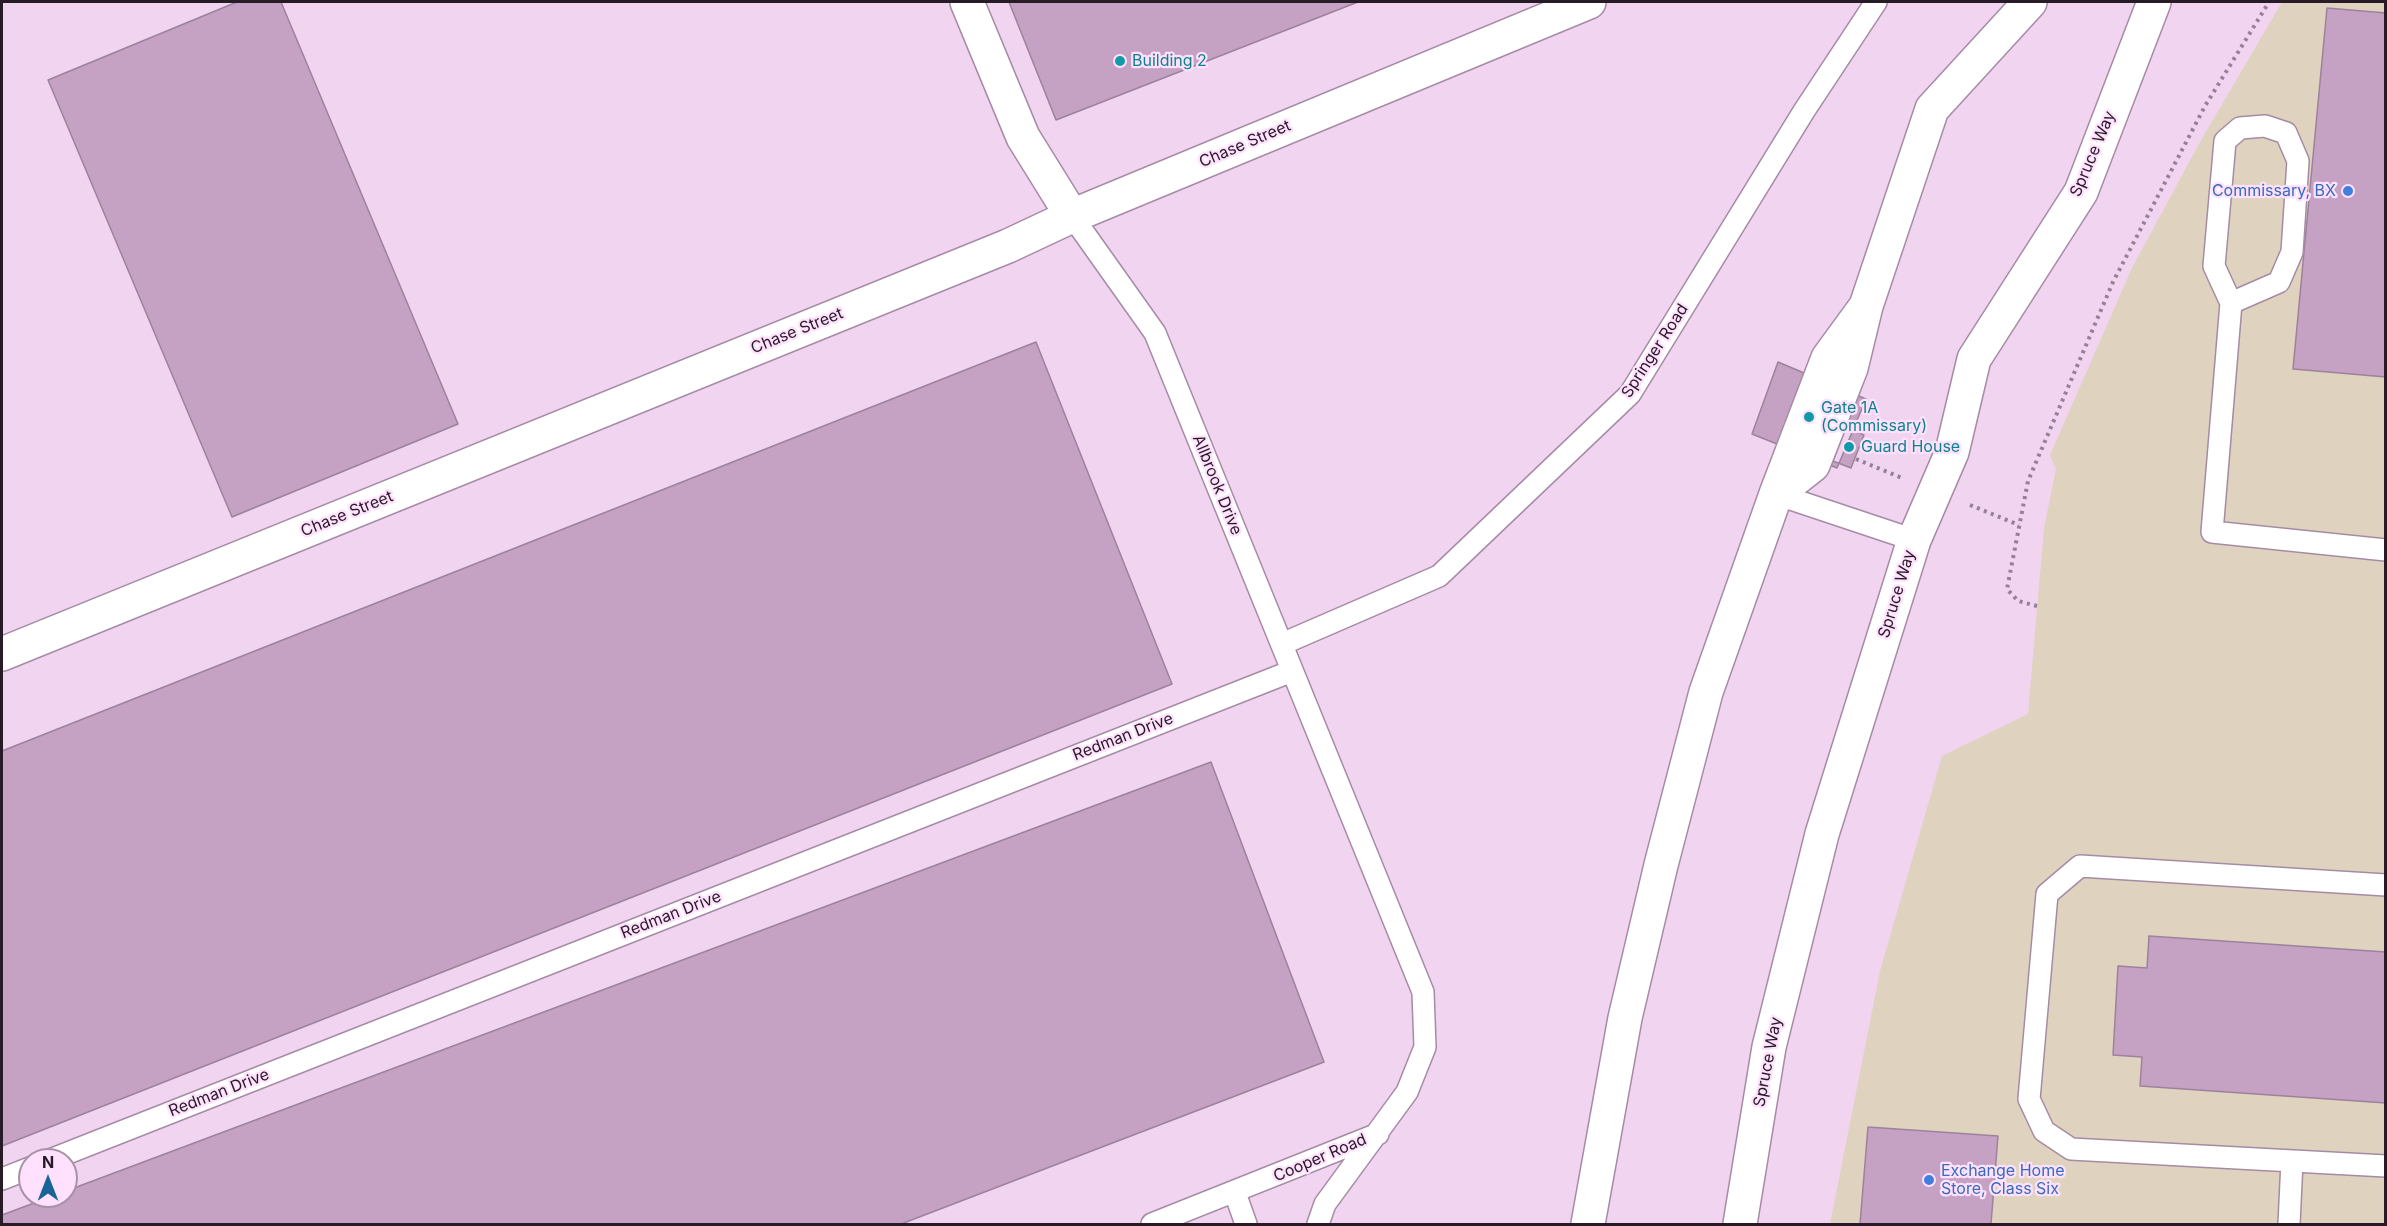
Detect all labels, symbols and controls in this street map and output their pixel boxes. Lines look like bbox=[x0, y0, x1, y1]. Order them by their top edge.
place label: Building 2 bbox=[1132, 51, 1207, 71]
marker: Building 2 bbox=[1113, 54, 1127, 68]
street label: Spruce Way bbox=[2066, 108, 2120, 200]
street label: Chase Street bbox=[1196, 116, 1294, 172]
place label: Commissary, BX bbox=[2212, 181, 2336, 201]
marker: Commissary, BX bbox=[2341, 184, 2355, 198]
street label: Springer Road bbox=[1618, 301, 1692, 401]
street label: Chase Street bbox=[748, 304, 846, 358]
place label: Gate 1A (Commissary) bbox=[1821, 398, 1927, 436]
marker: Gate 1A (Commissary) bbox=[1802, 410, 1816, 424]
street label: Allbrook Drive bbox=[1188, 432, 1246, 538]
place label: Guard House bbox=[1861, 437, 1960, 457]
marker: Guard House bbox=[1842, 440, 1856, 454]
street label: Chase Street bbox=[298, 487, 396, 541]
street label: Spruce Way bbox=[1874, 548, 1920, 640]
street label: Redman Drive bbox=[1070, 709, 1176, 765]
street label: Redman Drive bbox=[618, 887, 724, 943]
street label: Spruce Way bbox=[1750, 1015, 1786, 1109]
street label: Redman Drive bbox=[166, 1065, 272, 1121]
street label: Cooper Road bbox=[1271, 1130, 1369, 1186]
north arrow bbox=[18, 1148, 78, 1208]
text: N bbox=[42, 1152, 54, 1172]
place label: Exchange Home Store, Class Six bbox=[1941, 1161, 2064, 1199]
marker: Exchange Home Store, Class Six bbox=[1922, 1173, 1936, 1187]

